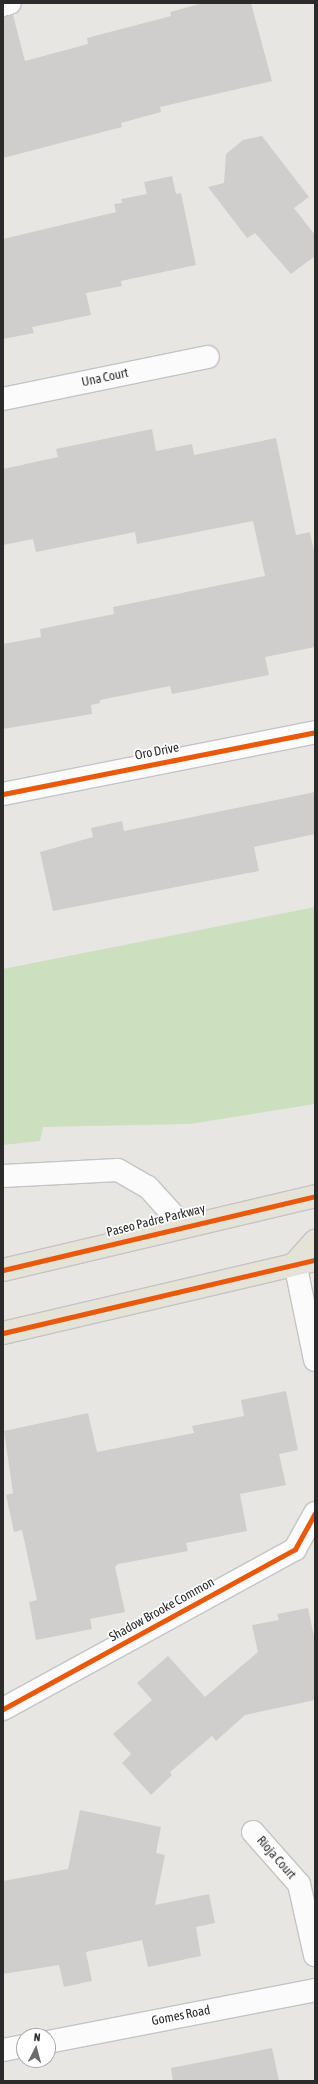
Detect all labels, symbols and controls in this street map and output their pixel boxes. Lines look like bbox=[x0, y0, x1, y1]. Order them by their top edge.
street label: Una Court bbox=[80, 365, 130, 391]
street label: Oro Drive bbox=[134, 740, 180, 764]
street label: Paseo Padre Parkway bbox=[105, 1201, 207, 1241]
street label: Shadow Brooke Common bbox=[107, 1575, 217, 1645]
street label: Rioja Court bbox=[253, 1833, 299, 1883]
street label: Gomes Road bbox=[150, 2003, 212, 2029]
north arrow bbox=[16, 2028, 56, 2068]
text: N bbox=[33, 2031, 41, 2043]

